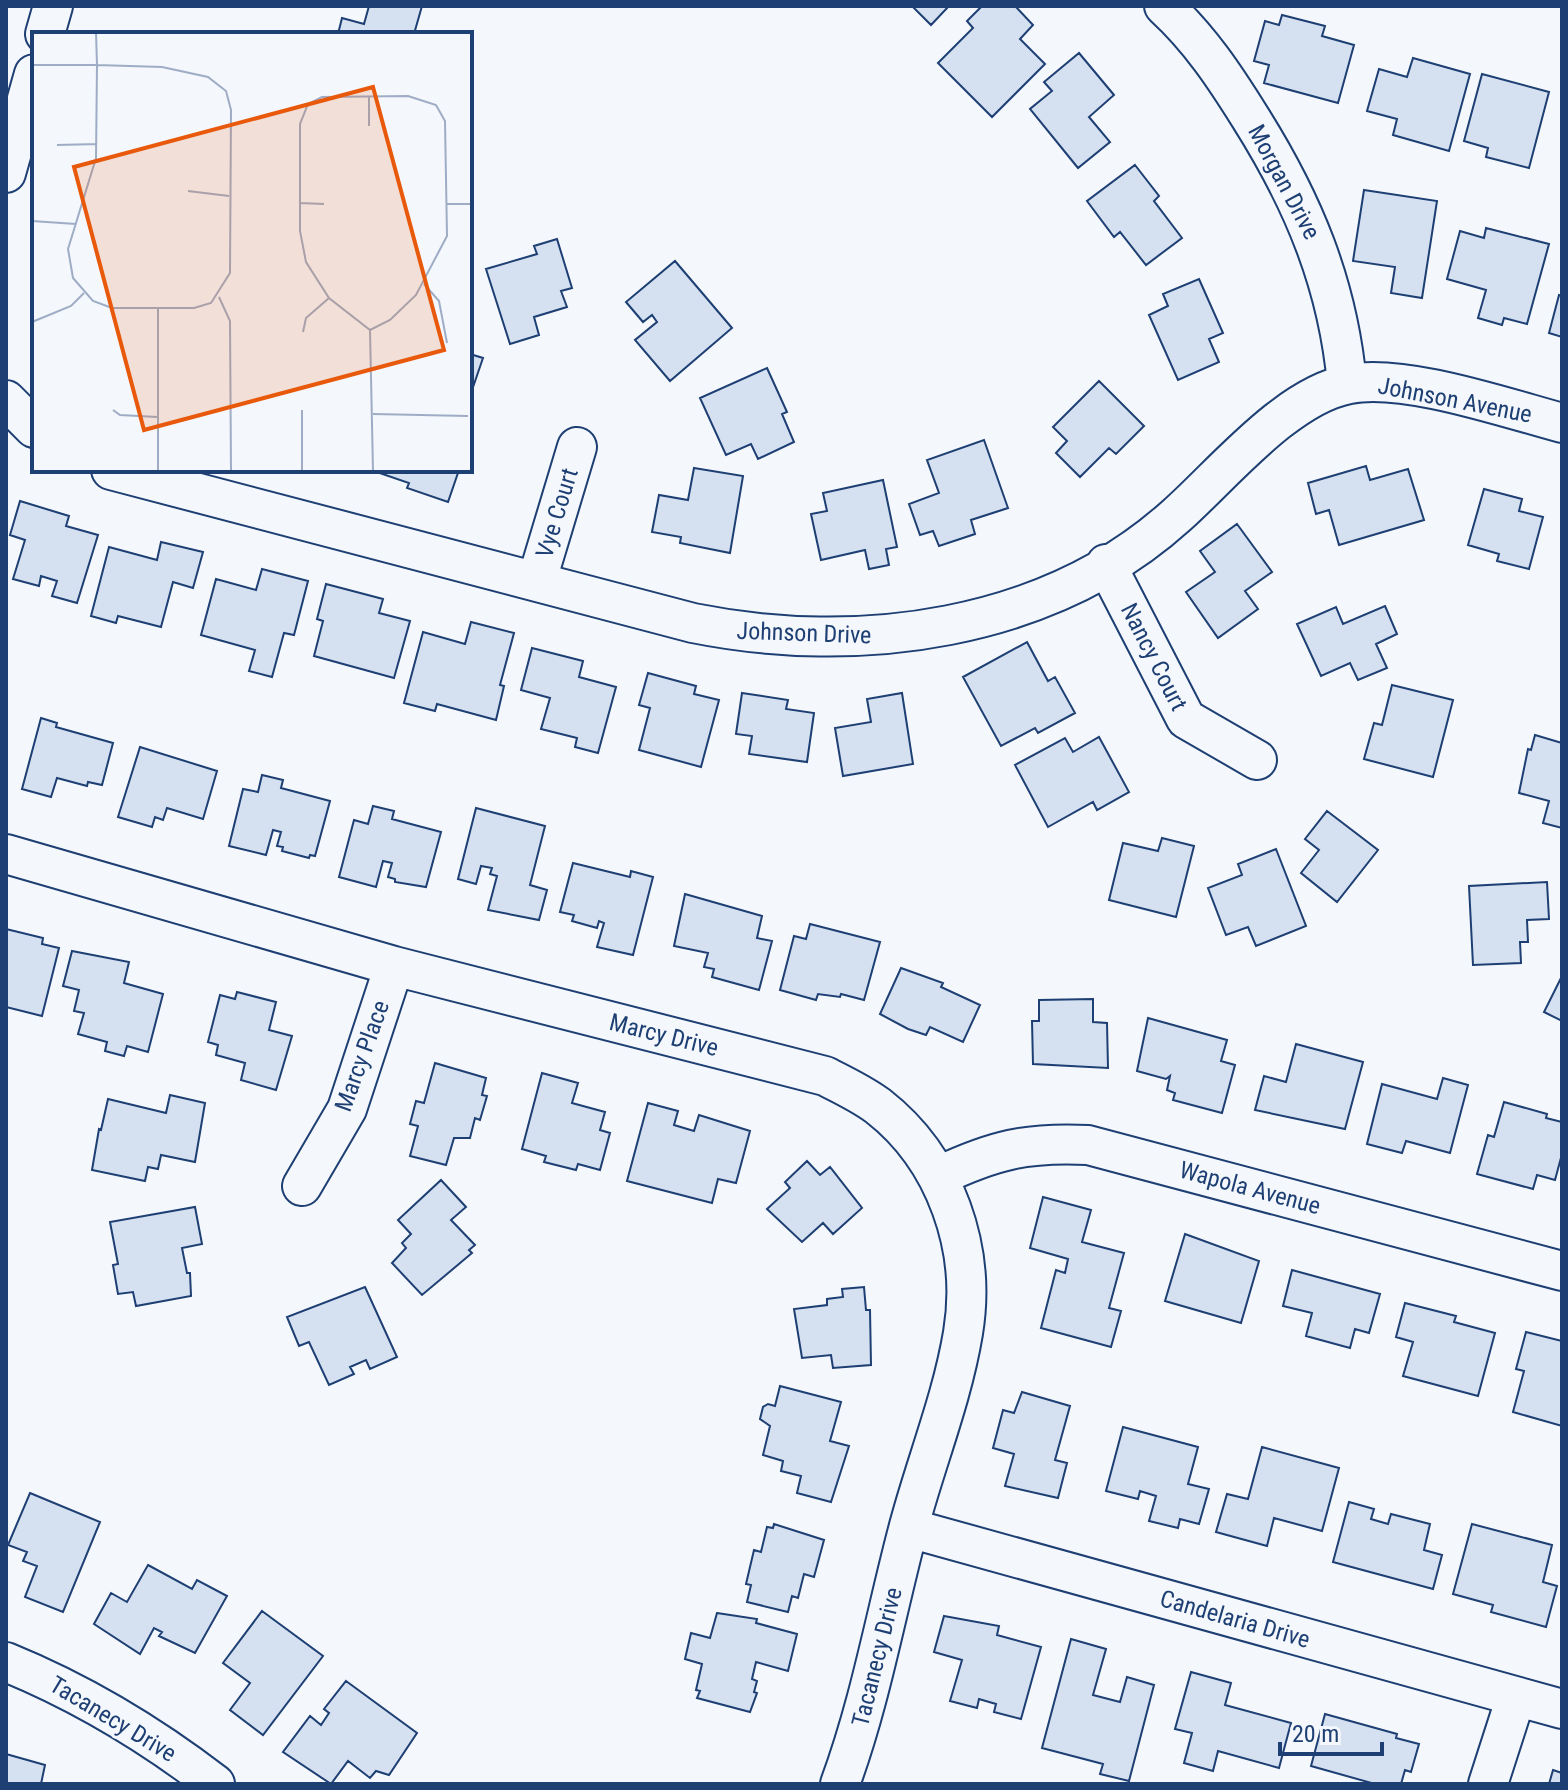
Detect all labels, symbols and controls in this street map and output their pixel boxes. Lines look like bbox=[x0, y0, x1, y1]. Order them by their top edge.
inset map bbox=[32, 32, 472, 472]
street label: Morgan Drive bbox=[1242, 120, 1326, 244]
street label: Johnson Avenue bbox=[1376, 371, 1534, 429]
street label: Vye Court bbox=[530, 465, 584, 561]
street label: Nancy Court bbox=[1115, 599, 1193, 715]
street label: Johnson Drive bbox=[736, 617, 872, 649]
street label: Marcy Place bbox=[329, 997, 395, 1115]
street label: Marcy Drive bbox=[607, 1008, 721, 1062]
street label: Wapola Avenue bbox=[1176, 1156, 1324, 1220]
street label: Tacanecy Drive bbox=[846, 1584, 908, 1730]
street label: Candelaria Drive bbox=[1157, 1584, 1313, 1654]
street label: Tacanecy Drive bbox=[45, 1670, 181, 1768]
scale bar bbox=[1280, 1706, 1382, 1756]
text: 20 m bbox=[1292, 1720, 1339, 1748]

